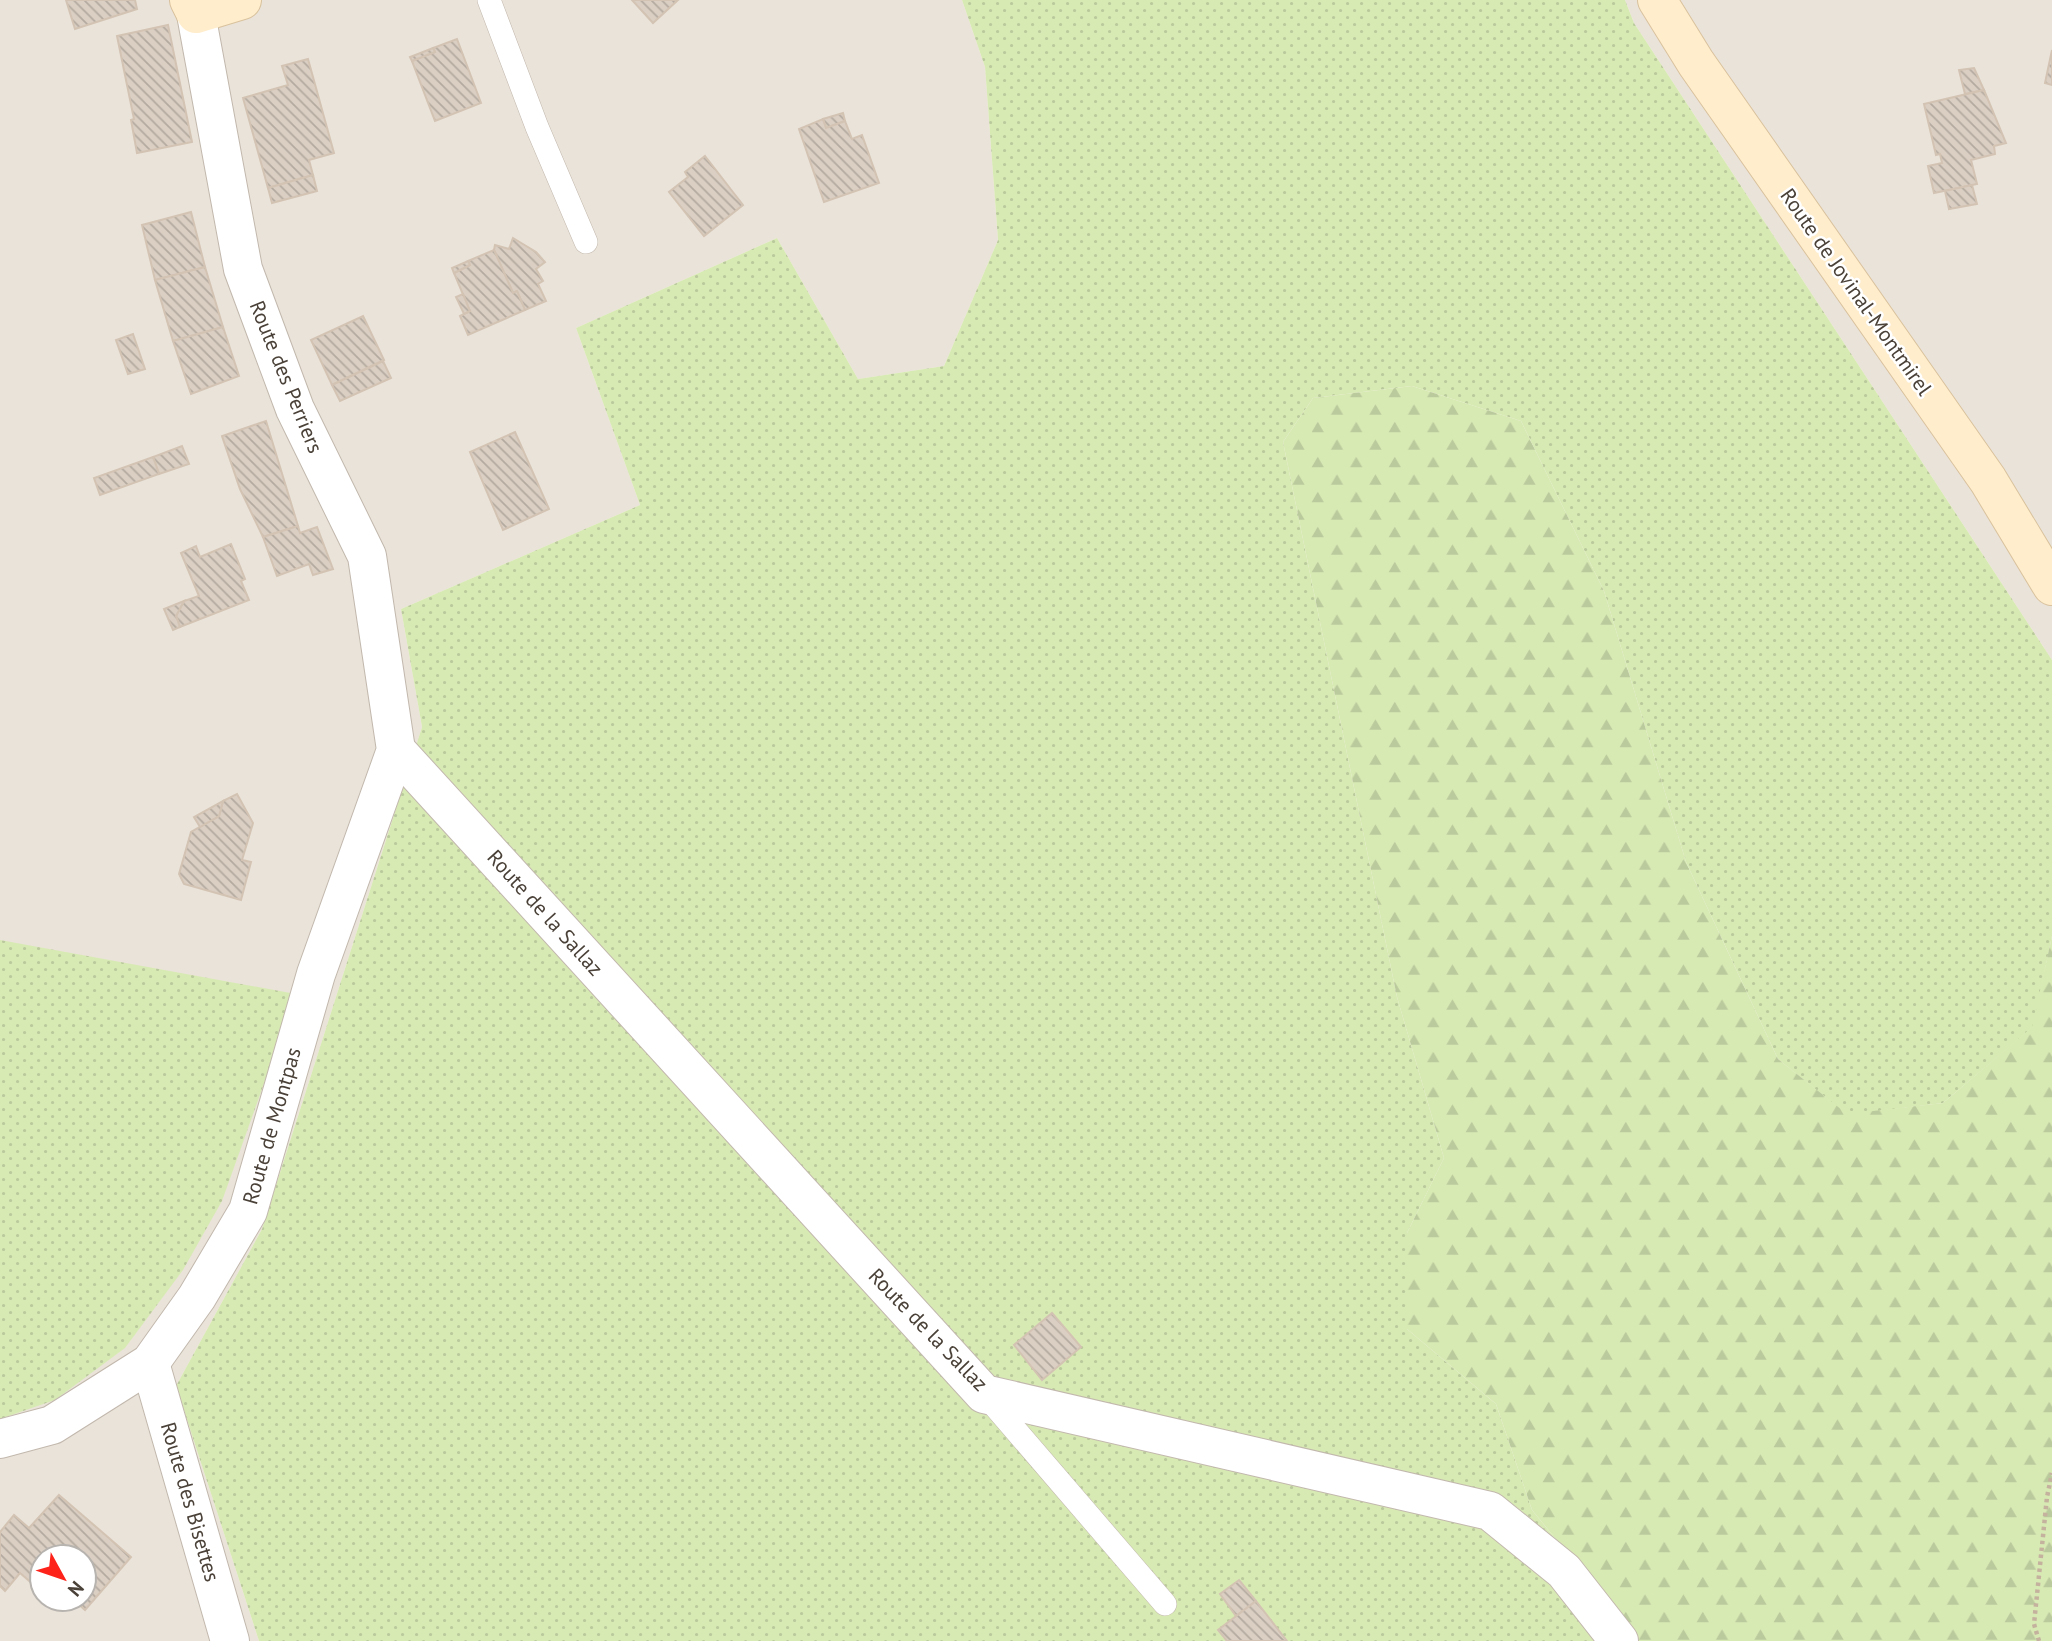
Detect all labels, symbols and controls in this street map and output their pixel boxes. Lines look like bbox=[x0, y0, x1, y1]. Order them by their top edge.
street label: Route de Jovinal-Montmirel bbox=[1775, 183, 1938, 400]
street label: Route des Perriers bbox=[244, 297, 329, 457]
street label: Route de la Sallaz bbox=[482, 844, 609, 981]
street label: Route de Montpas bbox=[236, 1044, 307, 1207]
street label: Route de la Sallaz bbox=[863, 1263, 994, 1397]
street label: Route des Bisettes bbox=[155, 1419, 226, 1585]
north arrow bbox=[28, 1543, 98, 1613]
text: N bbox=[63, 1576, 89, 1601]

